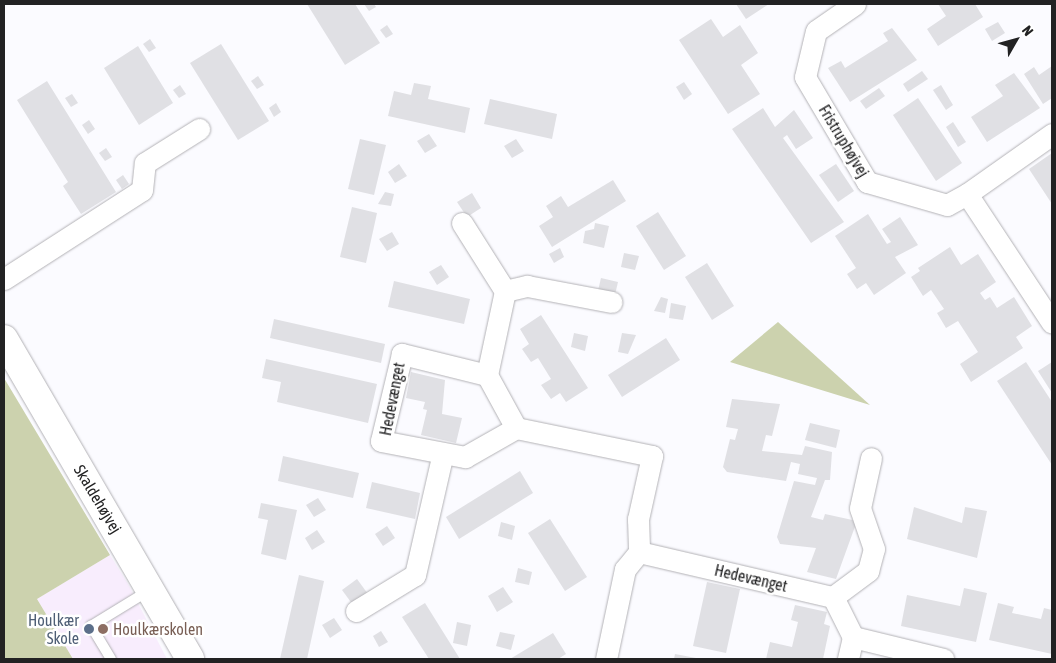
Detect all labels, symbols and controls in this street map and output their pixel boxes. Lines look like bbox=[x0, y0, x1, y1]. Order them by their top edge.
north arrow bbox=[991, 15, 1041, 65]
text: N bbox=[1019, 23, 1037, 39]
street label: Fristruphøjvej bbox=[815, 101, 873, 181]
street label: Hedevænget bbox=[375, 361, 409, 437]
street label: Skaldehøjvej bbox=[70, 461, 126, 537]
street label: Hedevænget bbox=[713, 560, 789, 596]
place label: Houlkær Skole bbox=[28, 610, 79, 648]
place label: Houlkærskolen bbox=[113, 619, 203, 639]
marker: Houlkær Skole bbox=[83, 623, 95, 635]
marker: Houlkærskolen bbox=[97, 623, 109, 635]

